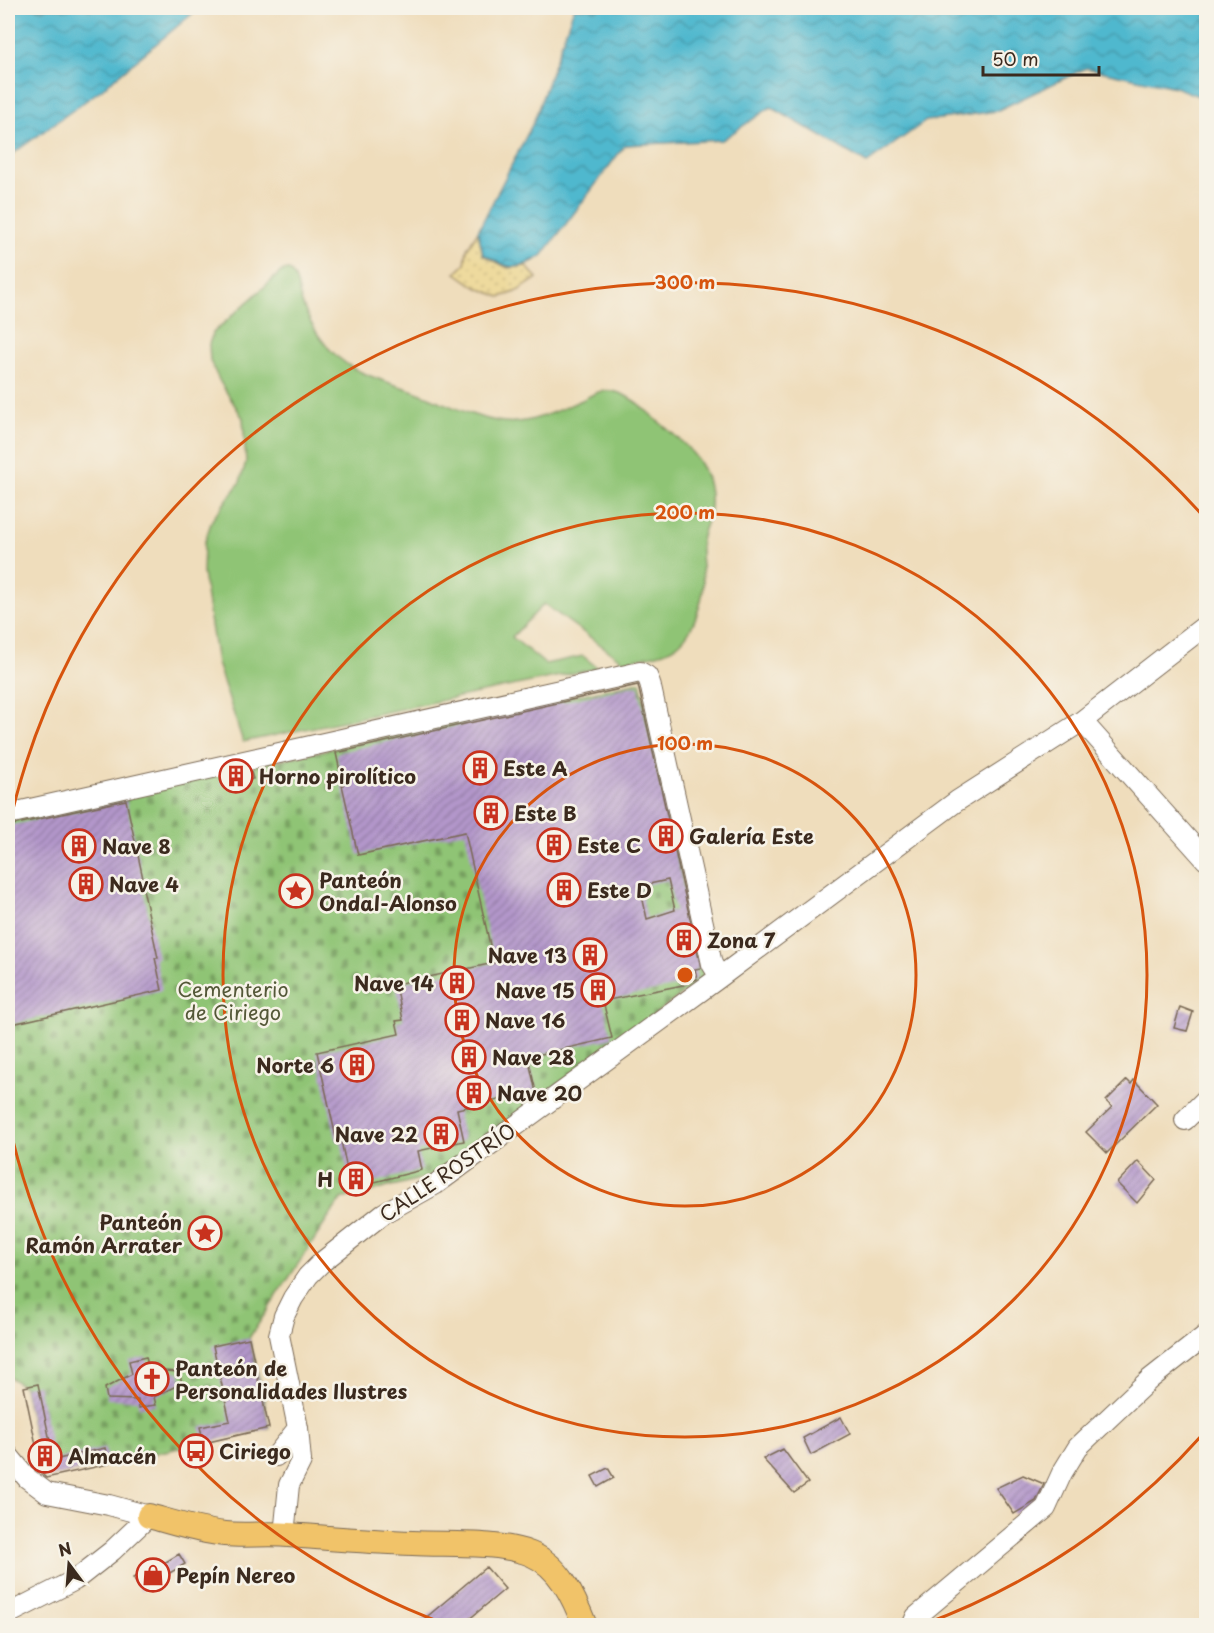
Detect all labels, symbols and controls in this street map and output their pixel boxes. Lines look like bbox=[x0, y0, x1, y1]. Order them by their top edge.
scale bar bbox=[983, 39, 1098, 77]
text: 50 m bbox=[992, 45, 1039, 72]
text: 300 m bbox=[655, 268, 715, 295]
text: 200 m bbox=[655, 498, 715, 525]
text: 100 m bbox=[657, 729, 713, 756]
building icon: Este A bbox=[462, 750, 498, 786]
place label: Este A bbox=[503, 753, 568, 783]
building icon: Horno pirolítico bbox=[218, 758, 254, 794]
place label: Horno pirolítico bbox=[259, 761, 416, 791]
building icon: Este B bbox=[473, 795, 509, 831]
place label: Este B bbox=[514, 798, 577, 828]
building icon: Galería Este bbox=[648, 818, 684, 854]
place label: Galería Este bbox=[689, 821, 814, 851]
building icon: Este C bbox=[536, 827, 572, 863]
building icon: Nave 8 bbox=[61, 828, 97, 864]
place label: Este C bbox=[577, 830, 641, 860]
place label: Nave 8 bbox=[102, 831, 171, 861]
place label: Panteón Ondal-Alonso bbox=[319, 865, 457, 918]
building icon: Nave 4 bbox=[68, 866, 104, 902]
place label: Nave 4 bbox=[109, 869, 179, 899]
building icon: Este D bbox=[546, 872, 582, 908]
place icon: Panteón Ondal-Alonso bbox=[278, 873, 314, 909]
place label: Este D bbox=[587, 875, 652, 905]
building icon: Zona 7 bbox=[666, 922, 702, 958]
place label: Zona 7 bbox=[707, 925, 776, 955]
building icon: Nave 13 bbox=[572, 937, 608, 973]
place label: Nave 13 bbox=[488, 940, 567, 970]
building icon: Nave 14 bbox=[439, 965, 475, 1001]
centre of rings bbox=[675, 965, 695, 985]
place label: Nave 14 bbox=[354, 968, 434, 998]
building icon: Nave 15 bbox=[580, 972, 616, 1008]
park label: Cementerio de Ciriego bbox=[177, 974, 289, 1027]
place label: Nave 15 bbox=[496, 975, 575, 1005]
building icon: Nave 16 bbox=[444, 1002, 480, 1038]
place label: Nave 16 bbox=[485, 1005, 565, 1035]
building icon: Nave 28 bbox=[451, 1039, 487, 1075]
place label: Nave 28 bbox=[492, 1042, 575, 1072]
building icon: Norte 6 bbox=[339, 1047, 375, 1083]
place label: Norte 6 bbox=[256, 1050, 334, 1080]
building icon: Nave 20 bbox=[456, 1075, 492, 1111]
place label: Nave 20 bbox=[497, 1078, 582, 1108]
street label: CALLE ROSTRÍO bbox=[373, 1115, 521, 1229]
building icon: Nave 22 bbox=[423, 1116, 459, 1152]
place label: Nave 22 bbox=[335, 1119, 418, 1149]
building icon: H bbox=[338, 1161, 374, 1197]
place label: H bbox=[317, 1164, 333, 1194]
place label: Panteón Ramón Arrater bbox=[26, 1207, 183, 1260]
place icon: Panteón Ramón Arrater bbox=[187, 1215, 223, 1251]
place label: Panteón de Personalidades Ilustres bbox=[175, 1353, 408, 1406]
church icon: Panteón de Personalidades Ilustres bbox=[134, 1361, 170, 1397]
bus stop icon: Ciriego bbox=[178, 1433, 214, 1469]
place label: Ciriego bbox=[219, 1436, 291, 1466]
building icon: Almacén bbox=[27, 1438, 63, 1474]
place label: Almacén bbox=[68, 1441, 156, 1471]
north arrow bbox=[39, 1534, 99, 1594]
text: N bbox=[55, 1535, 74, 1562]
shop icon: Pepín Nereo bbox=[135, 1557, 171, 1593]
place label: Pepín Nereo bbox=[176, 1560, 295, 1590]

